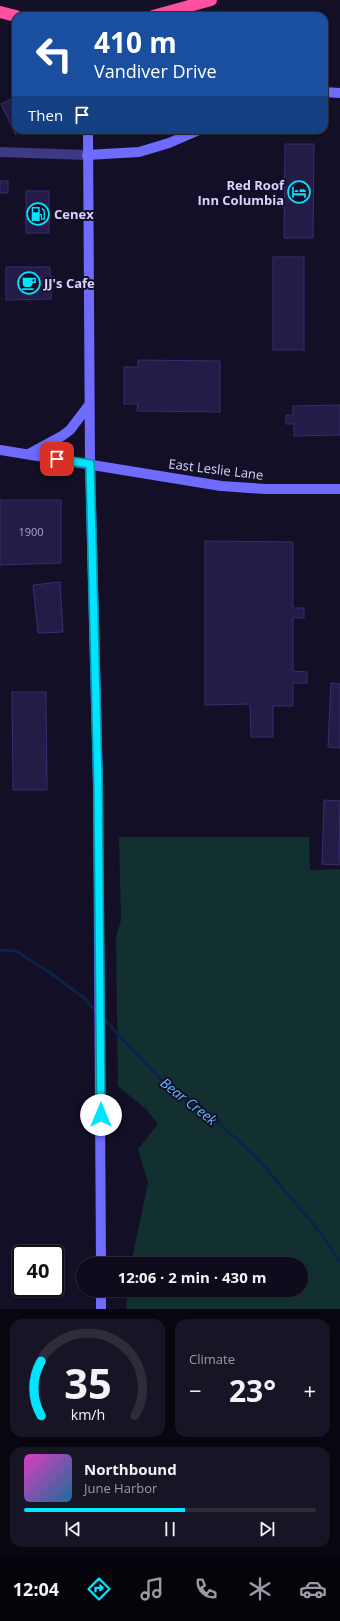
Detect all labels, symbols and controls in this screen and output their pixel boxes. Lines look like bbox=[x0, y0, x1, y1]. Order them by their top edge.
text: 410 m bbox=[94, 23, 177, 61]
icon: left bbox=[28, 28, 80, 80]
text: Vandiver Drive bbox=[94, 59, 217, 83]
icon: arrive bbox=[71, 104, 93, 126]
text: Then bbox=[28, 105, 63, 125]
place label: Red Roof Inn Columbia bbox=[198, 176, 285, 209]
hotel icon: Red Roof Inn Columbia bbox=[286, 179, 312, 205]
fuel station icon: Cenex bbox=[25, 201, 51, 227]
place label: Cenex bbox=[54, 205, 94, 223]
cafe icon: JJ's Cafe bbox=[16, 270, 42, 296]
place label: JJ's Cafe bbox=[43, 274, 95, 292]
pin bbox=[40, 442, 74, 476]
icon: arrive bbox=[46, 448, 68, 470]
street label: East Leslie Lane bbox=[168, 454, 264, 484]
house number: 1900 bbox=[18, 524, 44, 539]
water label: Bear Creek bbox=[157, 1073, 222, 1130]
position arrow bbox=[80, 1094, 122, 1136]
speed limit sign: 40 bbox=[12, 1245, 64, 1297]
text: 12:06 · 2 min · 430 m bbox=[118, 1267, 266, 1287]
text: Climate bbox=[189, 1350, 235, 1368]
text: 35 bbox=[64, 1355, 111, 1411]
text: 23° bbox=[229, 1370, 276, 1411]
text: − bbox=[189, 1375, 202, 1405]
text: + bbox=[303, 1375, 316, 1405]
text: km/h bbox=[70, 1405, 105, 1424]
text: Northbound bbox=[84, 1459, 177, 1479]
text: June Harbor bbox=[84, 1479, 157, 1497]
icon: previous bbox=[62, 1518, 84, 1540]
icon: pause bbox=[159, 1518, 181, 1540]
icon: next bbox=[256, 1518, 278, 1540]
icon: directions bbox=[85, 1575, 113, 1603]
icon: music bbox=[138, 1575, 166, 1603]
icon: phone bbox=[192, 1575, 220, 1603]
icon: climate bbox=[246, 1575, 274, 1603]
icon: car bbox=[299, 1575, 327, 1603]
text: 12:04 bbox=[13, 1577, 59, 1601]

